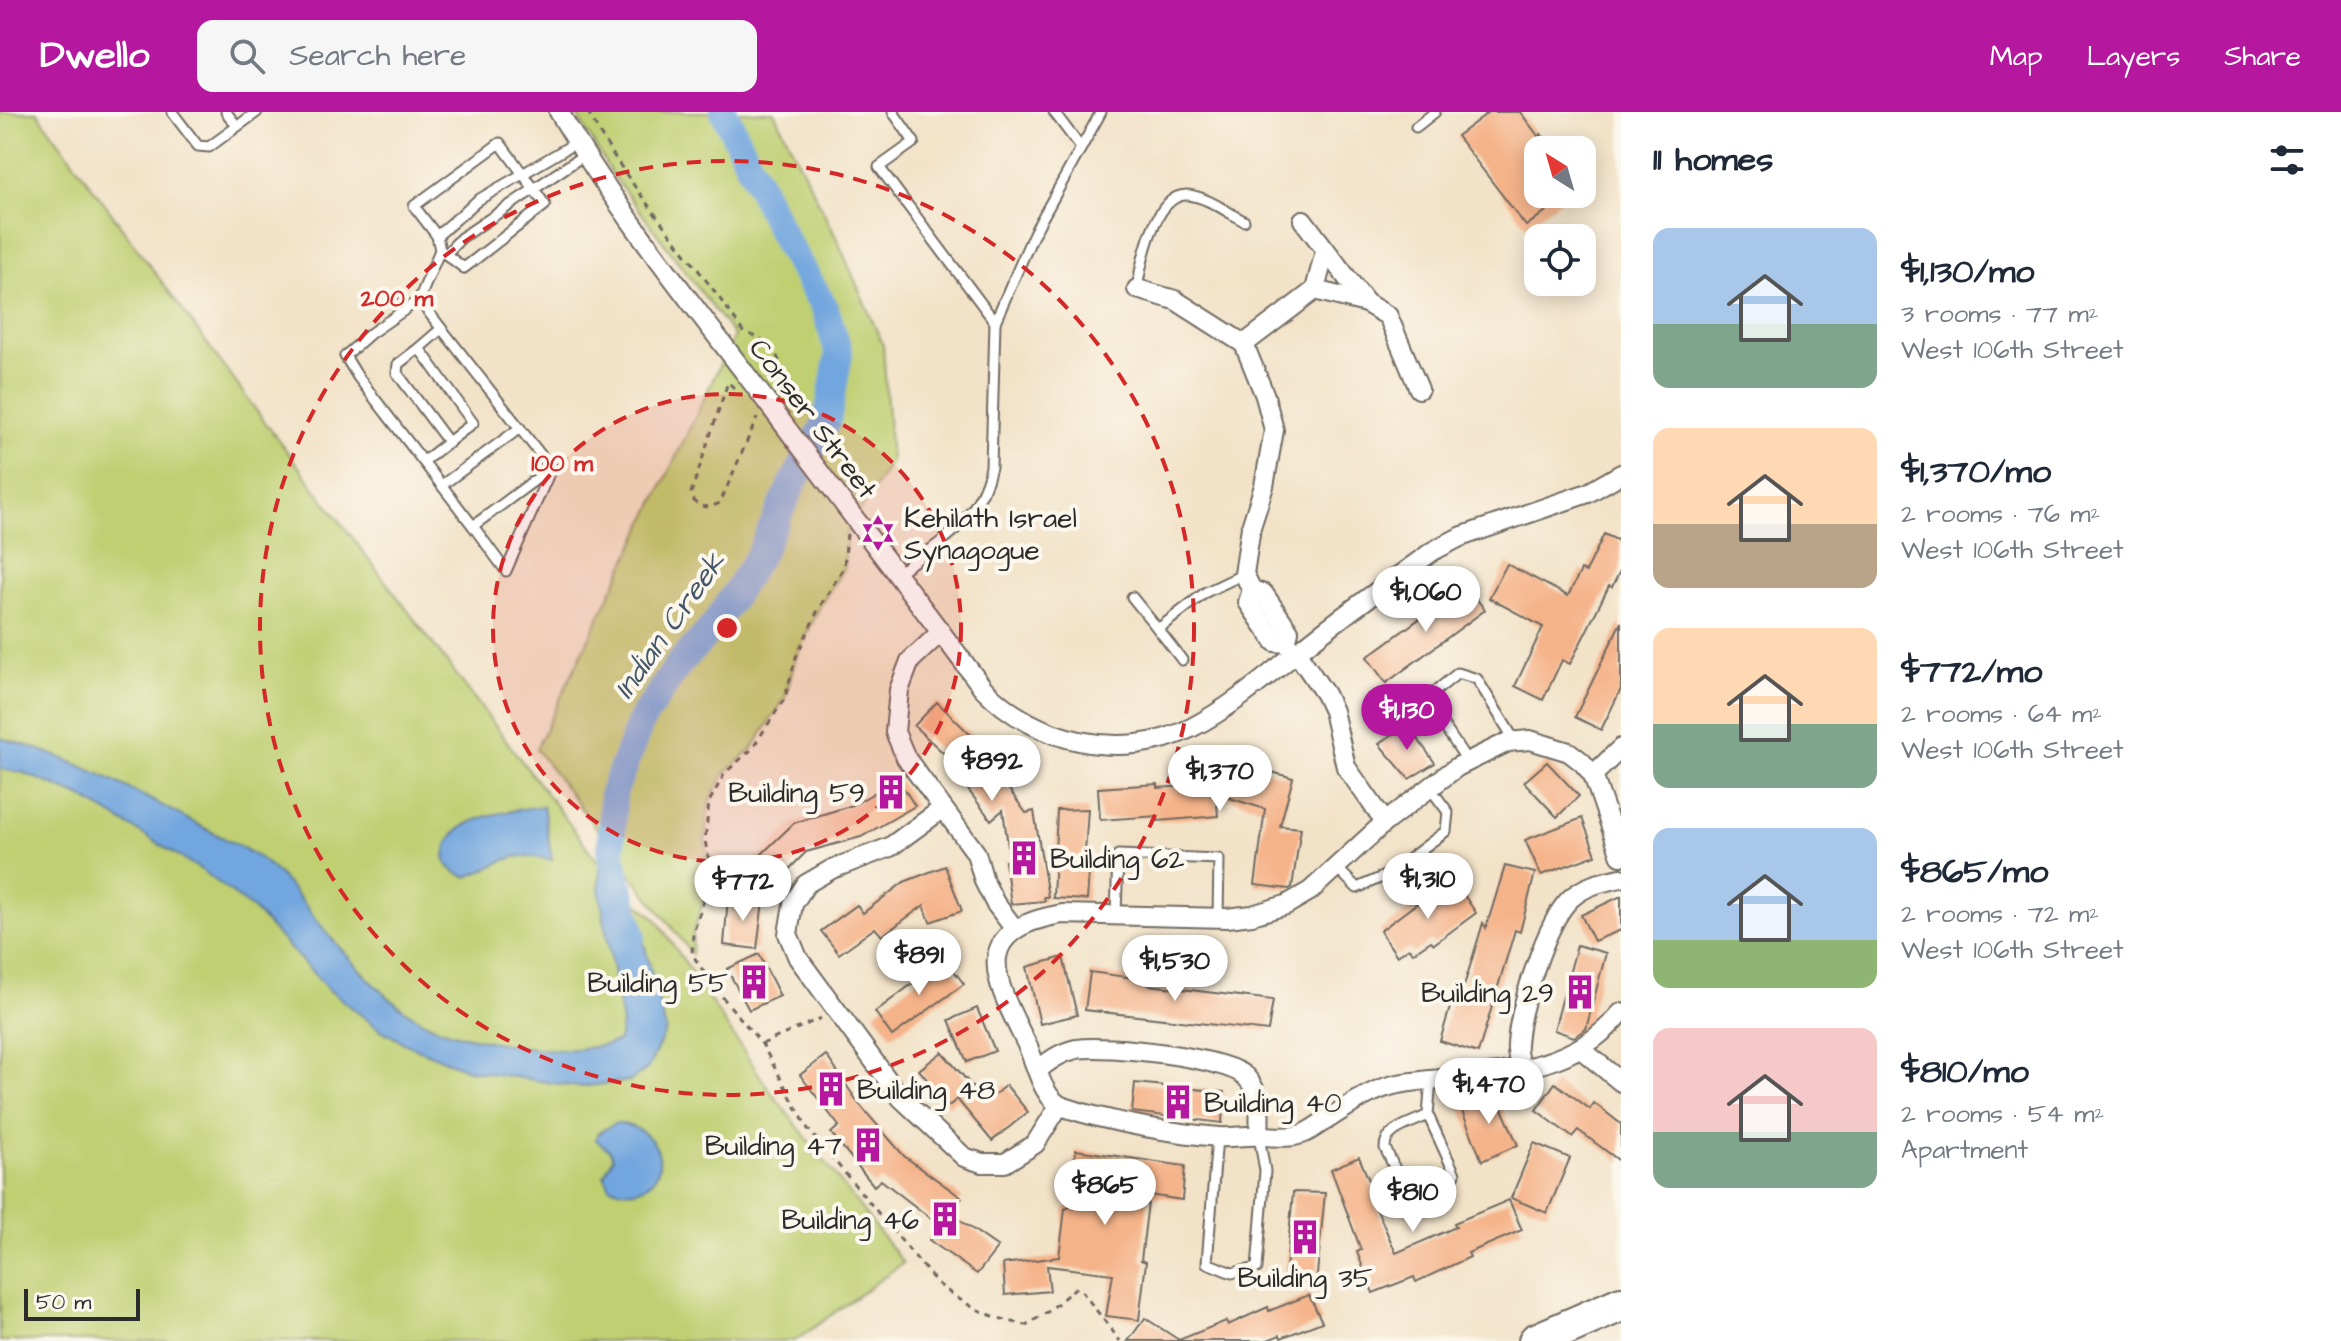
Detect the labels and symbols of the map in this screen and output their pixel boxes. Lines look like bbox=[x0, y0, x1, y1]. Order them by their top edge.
north arrow bbox=[1524, 136, 1596, 208]
text: 200 m bbox=[360, 282, 433, 316]
street label: Conser Street bbox=[740, 331, 886, 508]
text: 100 m bbox=[531, 447, 593, 481]
place label: Kehilath Israel Synagogue bbox=[904, 499, 1077, 572]
synagogue icon: Kehilath Israel Synagogue bbox=[859, 514, 897, 552]
water label: Indian Creek bbox=[604, 543, 736, 707]
pin: $1,060 bbox=[1361, 566, 1491, 634]
centre of rings bbox=[713, 614, 741, 642]
pin: $1,130 bbox=[1342, 684, 1472, 752]
pin: $892 bbox=[945, 735, 1039, 803]
pin: $1,370 bbox=[1155, 745, 1285, 813]
building icon: Building 59 bbox=[872, 773, 910, 811]
place label: Building 59 bbox=[728, 774, 865, 814]
building icon: Building 62 bbox=[1005, 839, 1043, 877]
place label: Building 62 bbox=[1050, 840, 1185, 880]
pin: $1,310 bbox=[1363, 853, 1493, 921]
pin: $772 bbox=[696, 855, 790, 923]
pin: $891 bbox=[872, 929, 966, 997]
pin: $1,530 bbox=[1110, 935, 1240, 1003]
building icon: Building 55 bbox=[735, 963, 773, 1001]
place label: Building 55 bbox=[587, 964, 728, 1004]
building icon: Building 29 bbox=[1561, 973, 1599, 1011]
place label: Building 29 bbox=[1421, 974, 1554, 1014]
pin: $1,470 bbox=[1424, 1058, 1554, 1126]
building icon: Building 48 bbox=[812, 1070, 850, 1108]
place label: Building 48 bbox=[857, 1071, 995, 1111]
building icon: Building 40 bbox=[1159, 1083, 1197, 1121]
place label: Building 40 bbox=[1204, 1084, 1342, 1124]
building icon: Building 47 bbox=[849, 1126, 887, 1164]
place label: Building 47 bbox=[705, 1127, 842, 1167]
pin: $865 bbox=[1058, 1159, 1152, 1227]
pin: $810 bbox=[1366, 1166, 1460, 1234]
building icon: Building 46 bbox=[926, 1200, 964, 1238]
place label: Building 46 bbox=[781, 1201, 919, 1241]
building icon: Building 35 bbox=[1286, 1218, 1324, 1256]
place label: Building 35 bbox=[1237, 1259, 1373, 1299]
scale bar bbox=[24, 1285, 140, 1321]

